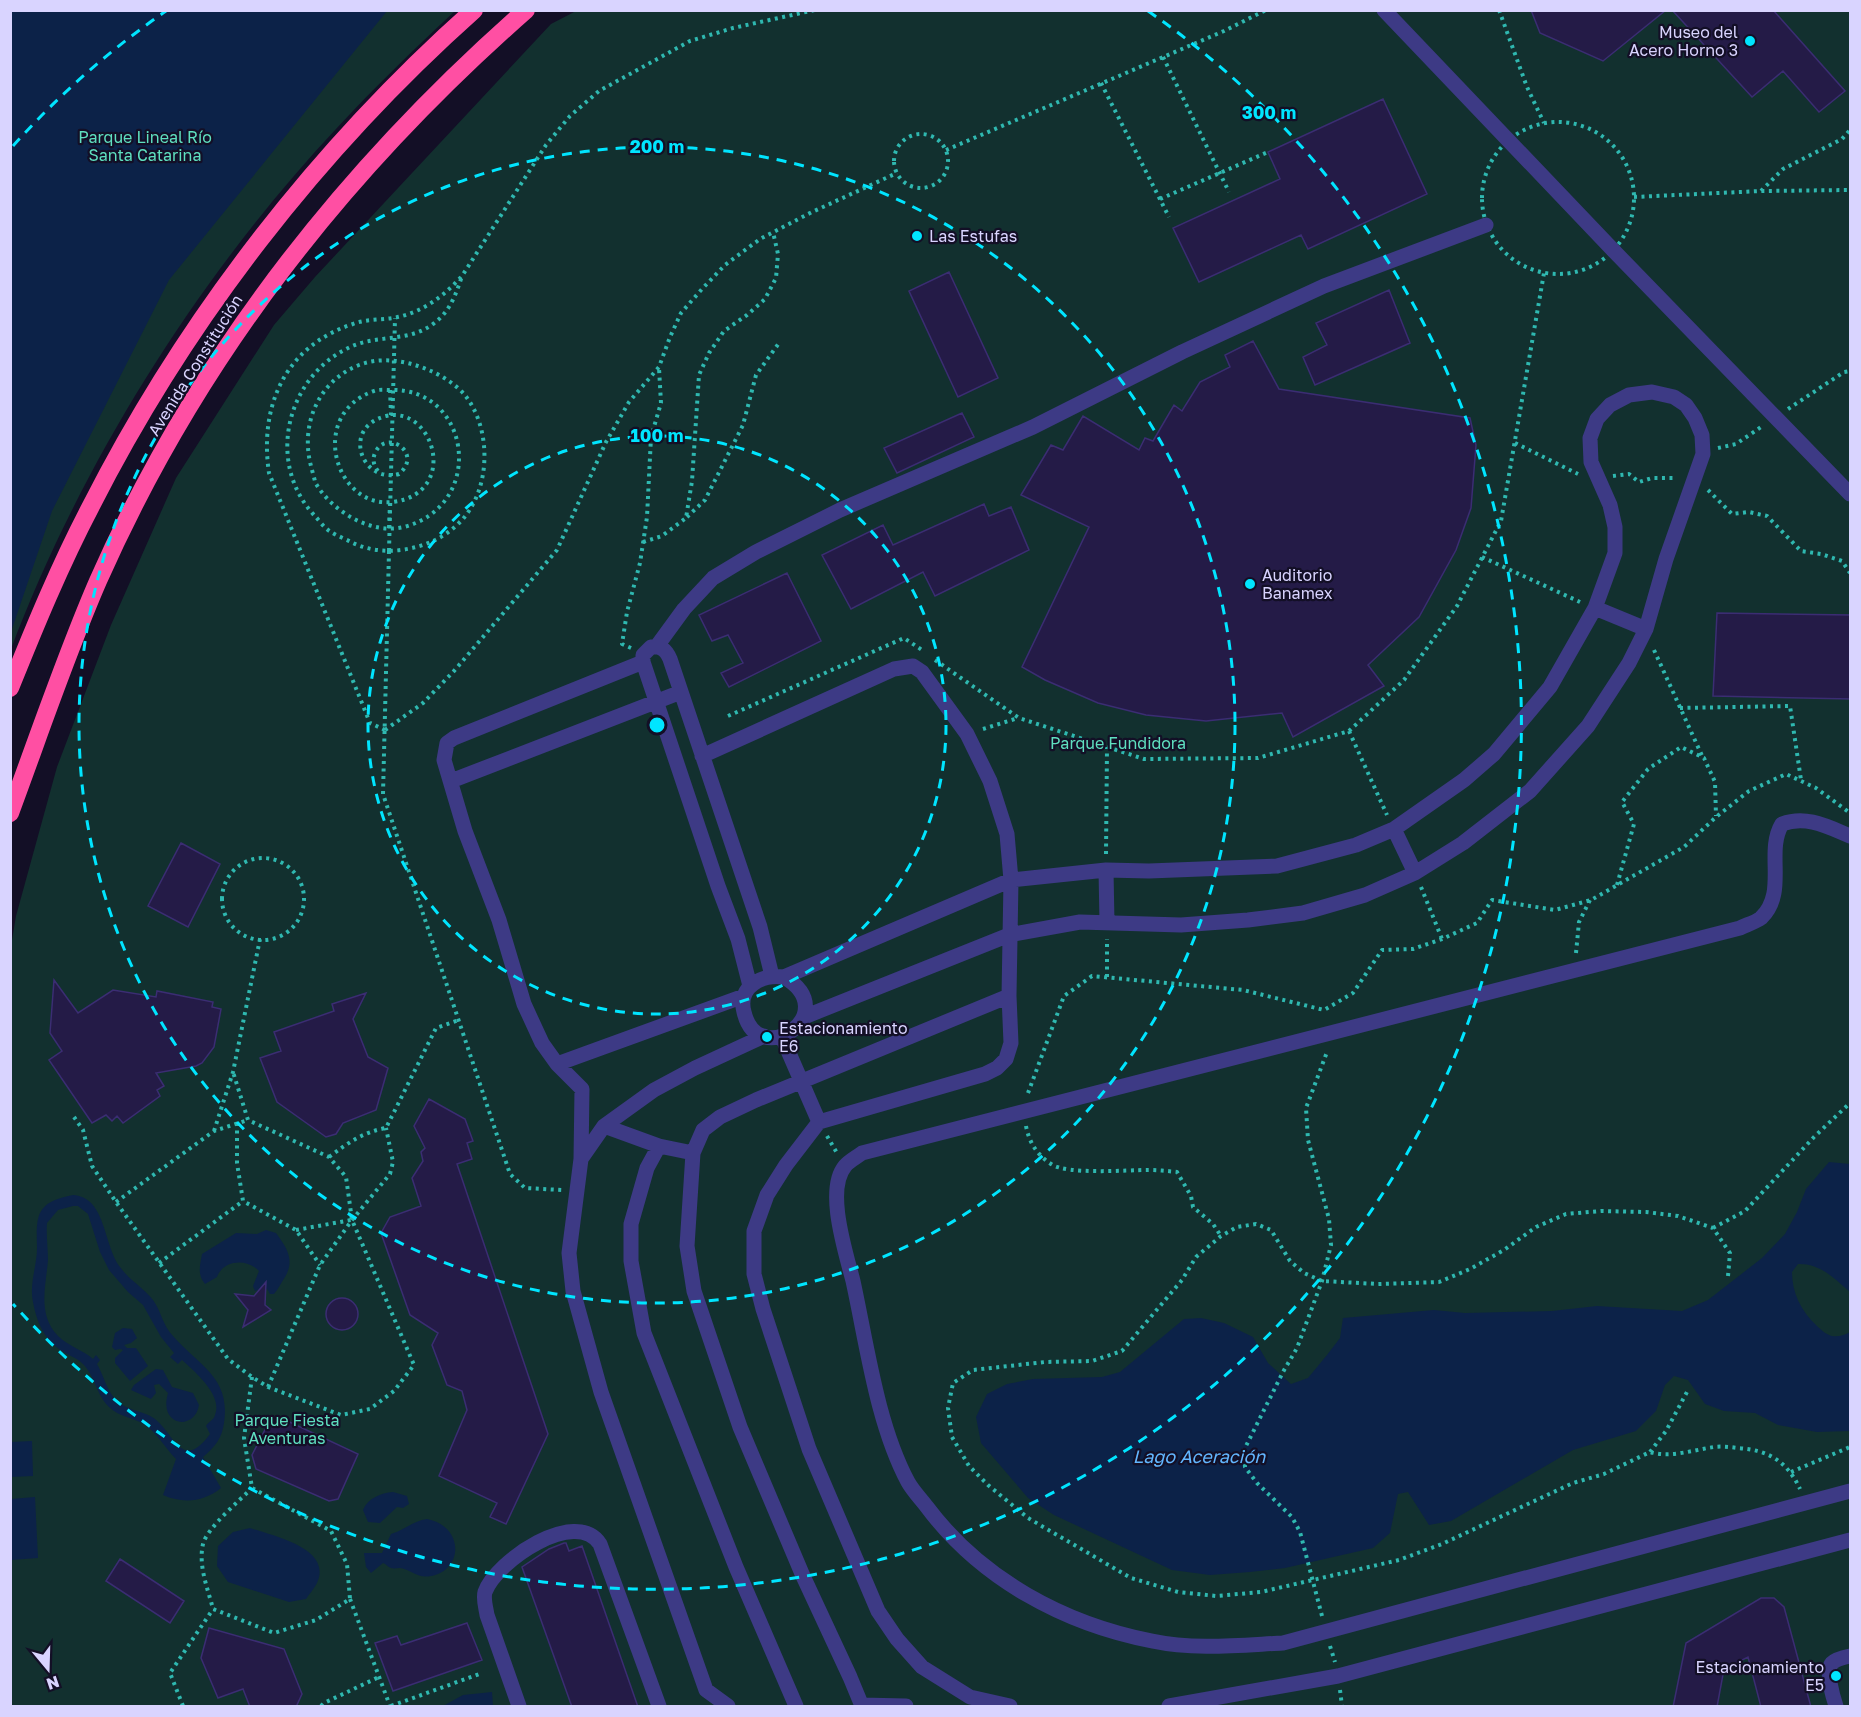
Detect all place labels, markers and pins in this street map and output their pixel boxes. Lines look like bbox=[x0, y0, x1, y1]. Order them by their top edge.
place label: Museo del Acero Horno 3 bbox=[1629, 22, 1738, 60]
marker: Museo del Acero Horno 3 bbox=[1743, 34, 1757, 48]
place label: Las Estufas bbox=[929, 226, 1017, 246]
marker: Las Estufas bbox=[910, 229, 924, 243]
place label: Auditorio Banamex bbox=[1262, 565, 1333, 603]
marker: Auditorio Banamex bbox=[1243, 577, 1257, 591]
centre of rings bbox=[647, 715, 667, 735]
place label: Estacionamiento E6 bbox=[779, 1018, 908, 1056]
marker: Estacionamiento E6 bbox=[760, 1030, 774, 1044]
place label: Estacionamiento E5 bbox=[1695, 1657, 1824, 1695]
marker: Estacionamiento E5 bbox=[1829, 1669, 1843, 1683]

